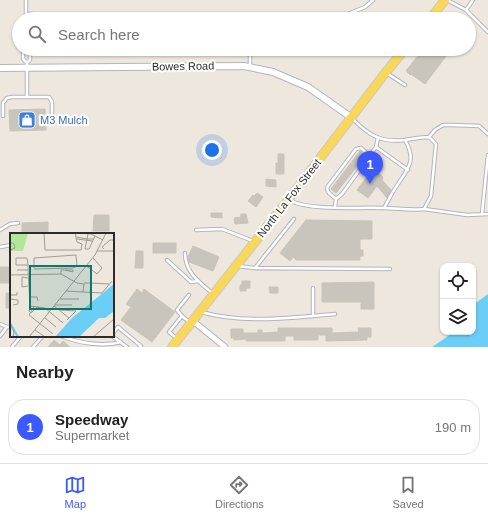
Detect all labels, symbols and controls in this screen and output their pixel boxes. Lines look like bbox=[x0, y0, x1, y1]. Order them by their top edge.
search box bbox=[12, 12, 476, 56]
icon: search bbox=[26, 23, 48, 45]
text: Search here bbox=[58, 26, 140, 43]
street label: Bowes Road bbox=[152, 59, 214, 73]
shop icon: M3 Mulch bbox=[17, 110, 37, 130]
place label: M3 Mulch bbox=[40, 114, 88, 126]
your location bbox=[202, 140, 222, 160]
pin: 1 bbox=[357, 151, 383, 184]
street label: North La Fox Street bbox=[255, 156, 323, 240]
inset map bbox=[10, 233, 114, 337]
map controls bbox=[440, 263, 476, 335]
button: locate bbox=[440, 263, 476, 299]
button: layers bbox=[440, 299, 476, 335]
text: Nearby bbox=[16, 363, 74, 382]
text: Speedway bbox=[55, 411, 128, 428]
text: 1 bbox=[26, 420, 34, 435]
text: 190 m bbox=[435, 420, 471, 435]
text: Supermarket bbox=[55, 428, 129, 443]
tab: Map bbox=[64, 474, 86, 510]
tab: Directions bbox=[215, 474, 264, 510]
tab: Saved bbox=[392, 474, 424, 510]

